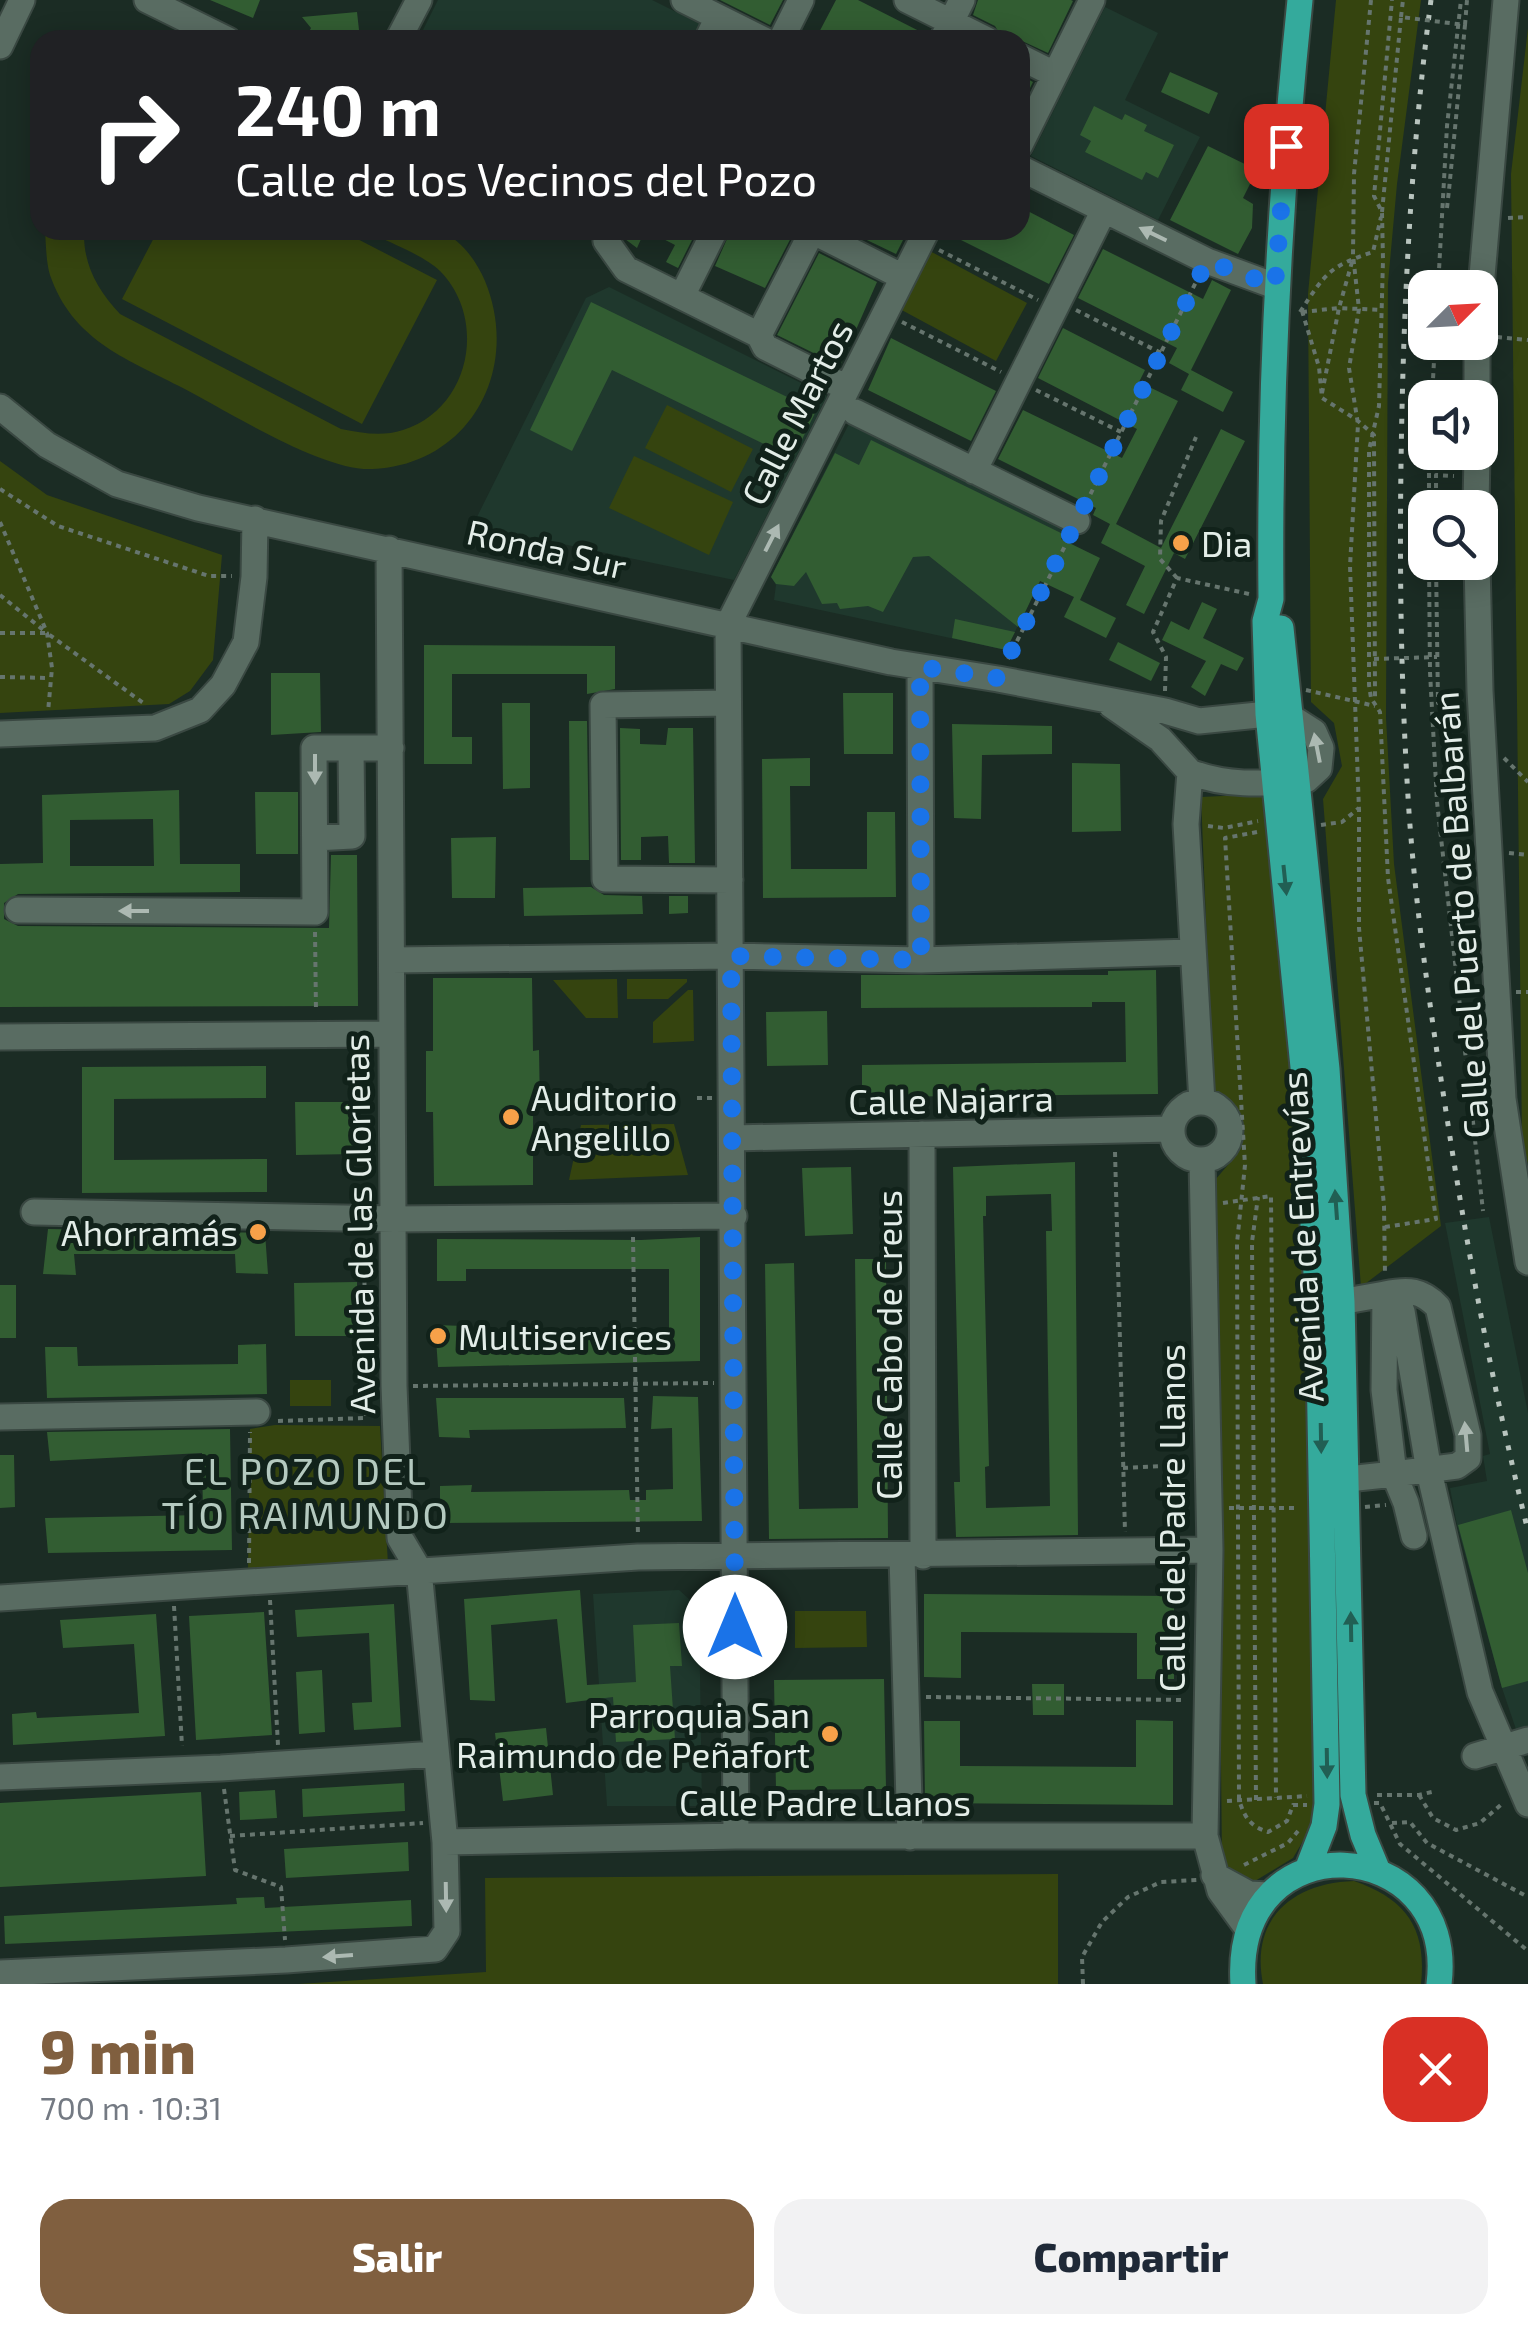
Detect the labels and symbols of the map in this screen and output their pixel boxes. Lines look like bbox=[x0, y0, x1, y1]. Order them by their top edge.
pin bbox=[1244, 104, 1329, 189]
one-way arrow bbox=[1139, 226, 1168, 243]
north arrow bbox=[1408, 270, 1498, 360]
street label: Calle Martos bbox=[732, 313, 860, 511]
street label: Ronda Sur bbox=[463, 509, 631, 587]
place label: Dia bbox=[1201, 522, 1252, 564]
one-way arrow bbox=[763, 523, 780, 552]
marker: Dia bbox=[1170, 532, 1192, 554]
street label: Calle del Puerto de Balbarán bbox=[1423, 690, 1497, 1140]
one-way arrow bbox=[1309, 731, 1324, 763]
one-way arrow bbox=[307, 753, 323, 785]
one-way arrow bbox=[1277, 864, 1293, 896]
one-way arrow bbox=[117, 903, 149, 919]
street label: Avenida de las Glorietas bbox=[334, 1034, 382, 1414]
street label: Avenida de Entrevías bbox=[1271, 1071, 1331, 1403]
place label: Auditorio Angelillo bbox=[531, 1076, 677, 1158]
street label: Calle Najarra bbox=[848, 1076, 1054, 1122]
marker: Auditorio Angelillo bbox=[500, 1106, 522, 1128]
one-way arrow bbox=[1327, 1189, 1343, 1221]
street label: Calle Cabo de Creus bbox=[867, 1190, 909, 1500]
place label: Ahorramás bbox=[61, 1211, 238, 1253]
marker: Ahorramás bbox=[247, 1221, 269, 1243]
place label: Multiservices bbox=[458, 1315, 672, 1357]
marker: Multiservices bbox=[427, 1325, 449, 1347]
street label: Calle del Padre Llanos bbox=[1150, 1344, 1192, 1692]
one-way arrow bbox=[1458, 1421, 1474, 1453]
one-way arrow bbox=[1314, 1423, 1330, 1455]
district label: EL POZO DEL TÍO RAIMUNDO bbox=[161, 1447, 451, 1537]
position arrow bbox=[683, 1575, 787, 1679]
one-way arrow bbox=[1342, 1611, 1358, 1643]
place label: Parroquia San Raimundo de Peñafort bbox=[456, 1693, 810, 1775]
marker: Parroquia San Raimundo de Peñafort bbox=[819, 1723, 841, 1745]
one-way arrow bbox=[1319, 1748, 1335, 1780]
street label: Calle Padre Llanos bbox=[679, 1781, 971, 1823]
one-way arrow bbox=[438, 1881, 454, 1913]
one-way arrow bbox=[322, 1949, 354, 1965]

